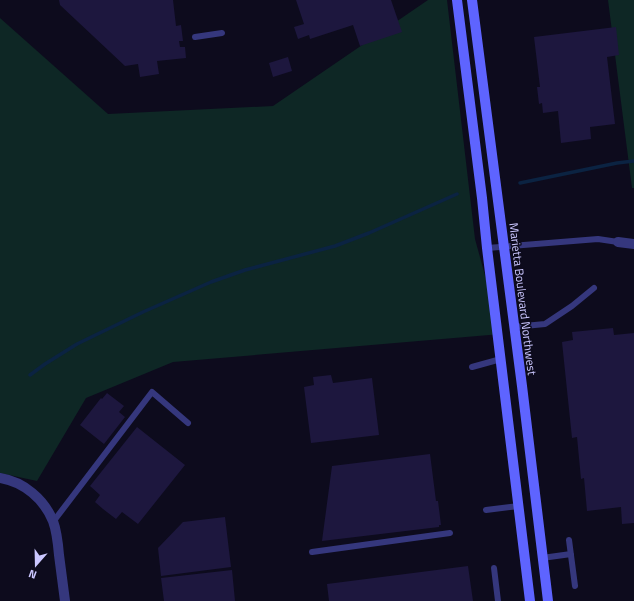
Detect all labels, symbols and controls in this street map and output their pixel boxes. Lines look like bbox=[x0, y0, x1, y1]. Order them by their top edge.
street label: Marietta Boulevard Northwest bbox=[504, 222, 542, 377]
north arrow bbox=[16, 545, 56, 585]
text: N bbox=[26, 566, 39, 583]

